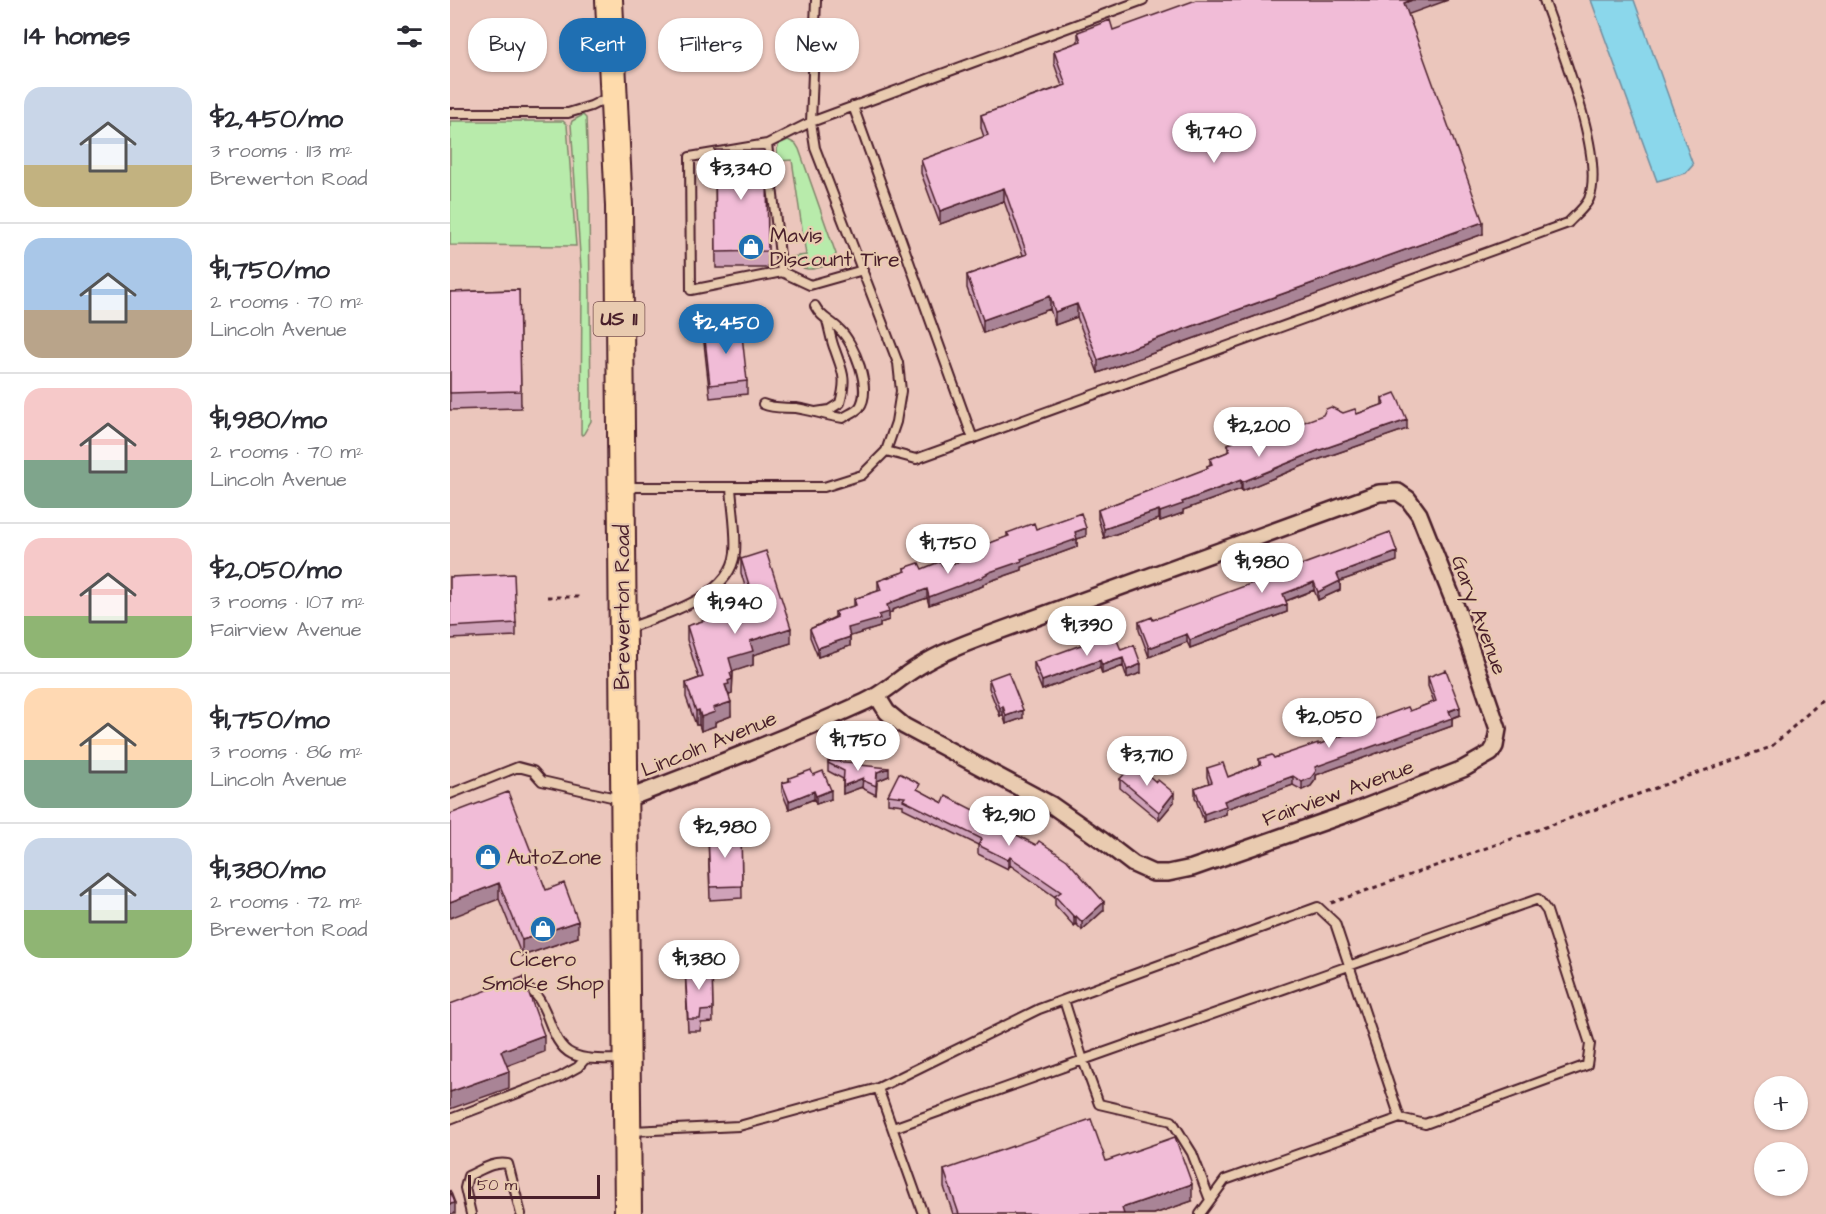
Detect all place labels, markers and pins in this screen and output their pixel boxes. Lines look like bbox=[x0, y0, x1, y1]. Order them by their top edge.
pin: $1,740 bbox=[1165, 113, 1263, 164]
pin: $3,340 bbox=[692, 150, 790, 201]
place label: Mavis Discount Tire bbox=[770, 221, 900, 274]
shop icon: Mavis Discount Tire bbox=[736, 232, 766, 262]
pin: $2,450 bbox=[677, 304, 775, 355]
pin: $2,200 bbox=[1210, 407, 1308, 458]
pin: $1,750 bbox=[899, 524, 997, 575]
pin: $1,980 bbox=[1213, 543, 1311, 594]
pin: $1,940 bbox=[686, 584, 784, 635]
pin: $1,390 bbox=[1038, 606, 1136, 657]
pin: $2,050 bbox=[1280, 698, 1378, 749]
pin: $1,750 bbox=[809, 721, 907, 772]
pin: $3,710 bbox=[1098, 736, 1196, 787]
pin: $2,910 bbox=[960, 796, 1058, 847]
pin: $2,980 bbox=[676, 808, 774, 859]
shop icon: AutoZone bbox=[473, 842, 503, 872]
place label: AutoZone bbox=[507, 843, 602, 872]
shop icon: Cicero Smoke Shop bbox=[528, 914, 558, 944]
pin: $1,380 bbox=[650, 940, 748, 991]
place label: Cicero Smoke Shop bbox=[482, 945, 604, 999]

